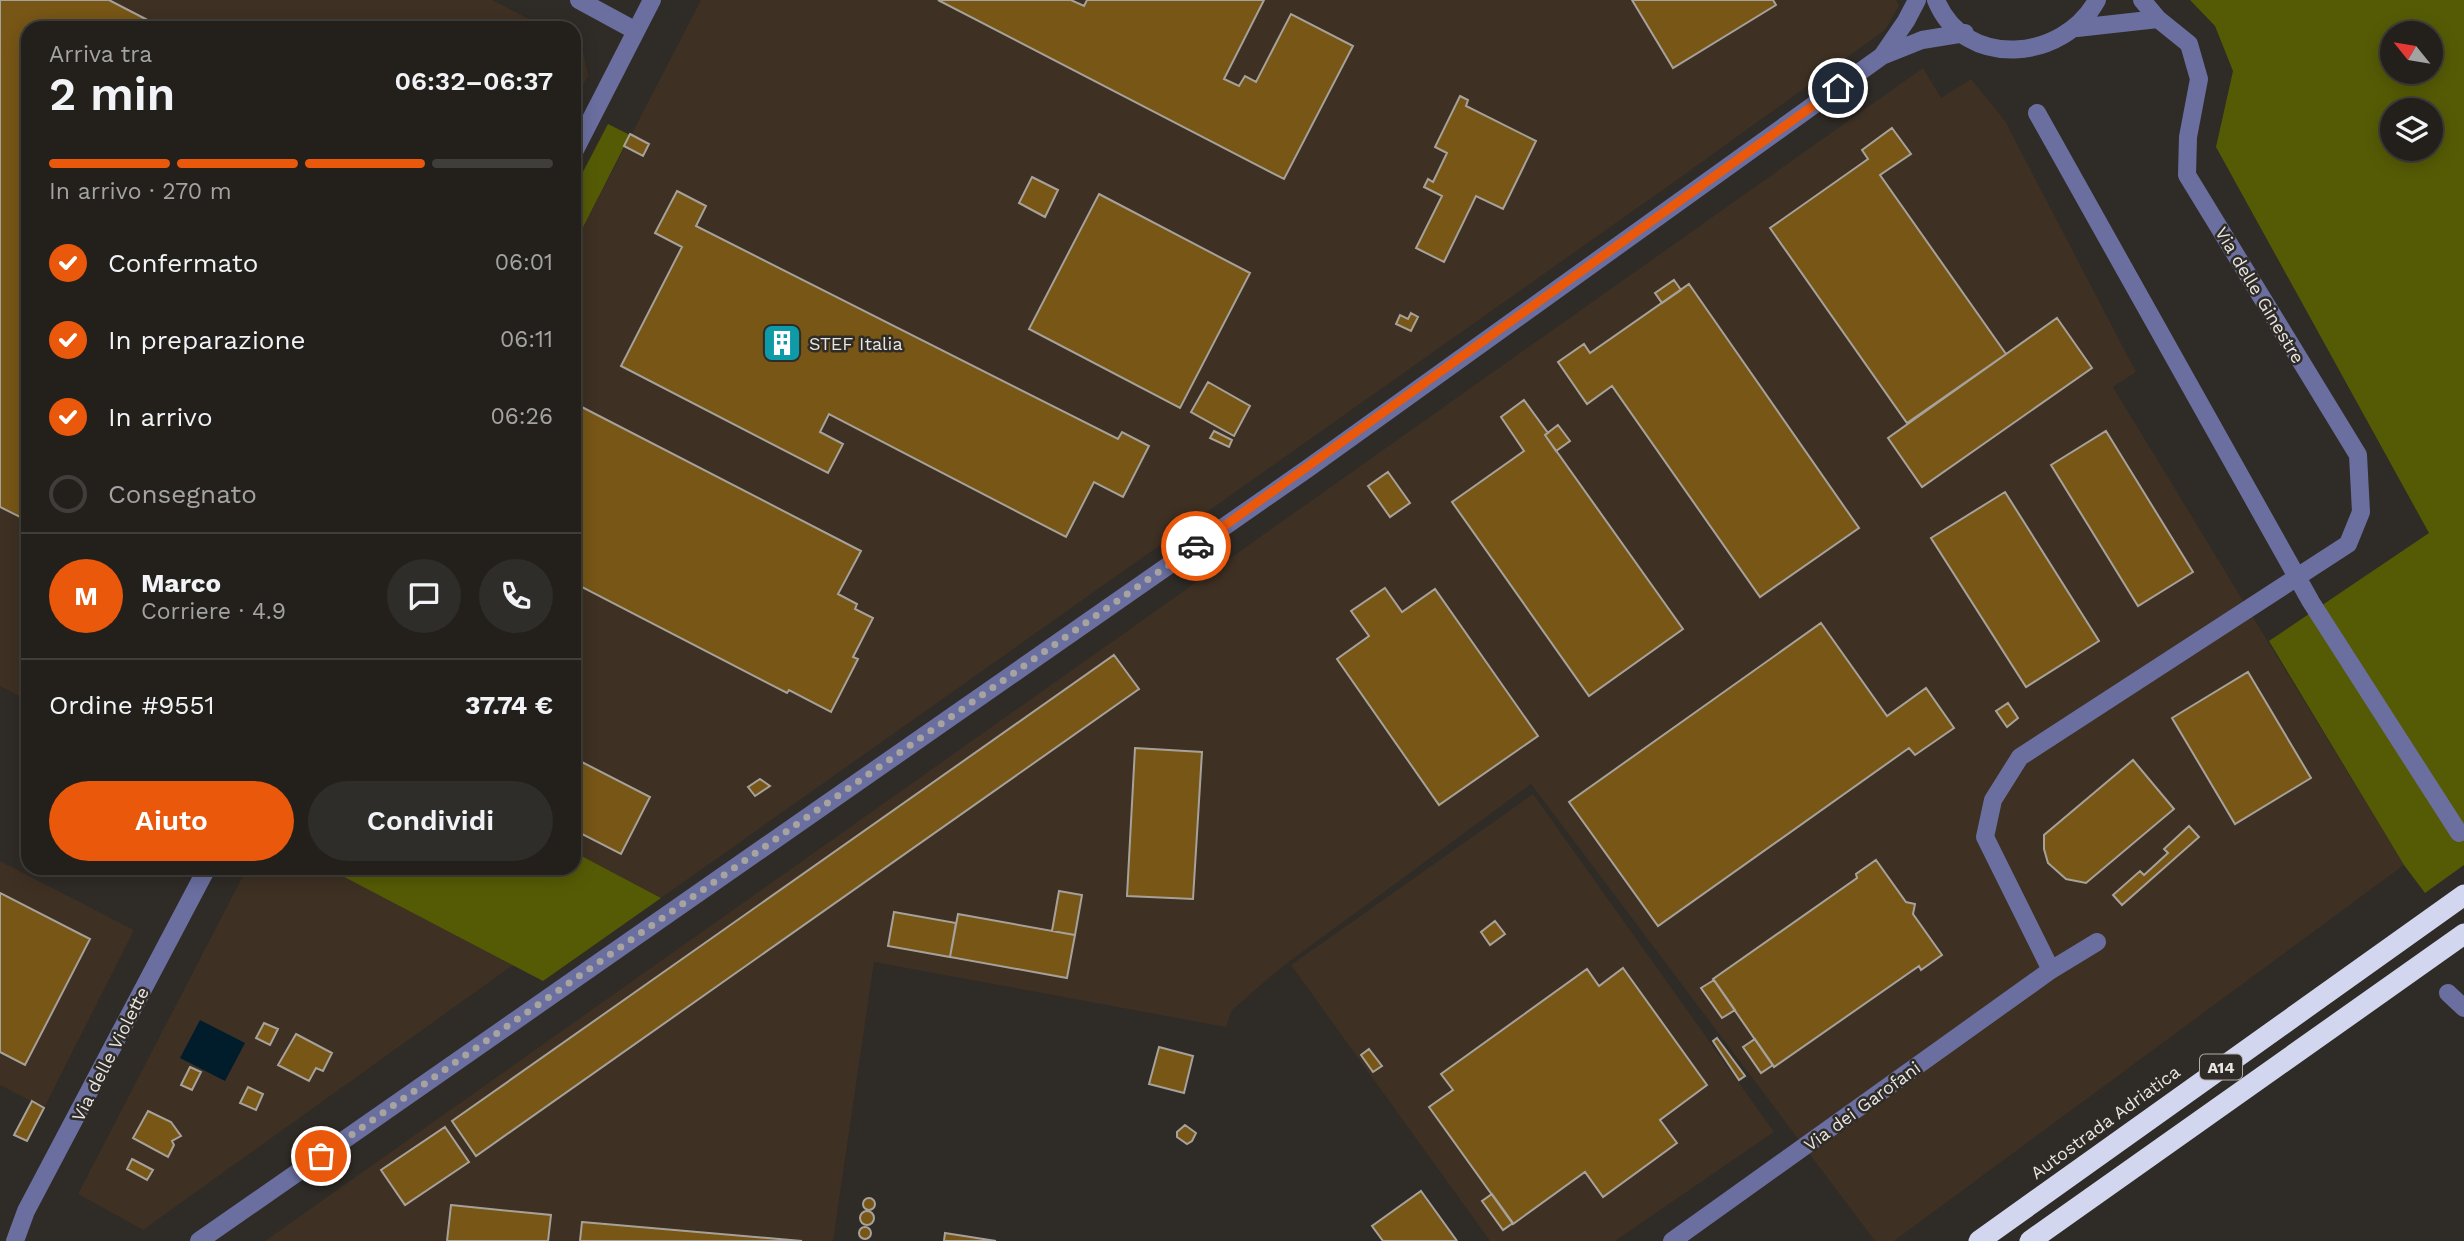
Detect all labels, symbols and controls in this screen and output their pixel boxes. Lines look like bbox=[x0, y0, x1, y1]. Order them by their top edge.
north arrow bbox=[2380, 21, 2443, 84]
map controls bbox=[2380, 21, 2443, 161]
text: Arriva tra bbox=[49, 41, 152, 68]
pin bbox=[1808, 58, 1868, 118]
text: 06:32–06:37 bbox=[395, 66, 553, 96]
text: 2 min bbox=[49, 67, 175, 121]
icon: home bbox=[1819, 69, 1857, 107]
button: layers bbox=[2380, 98, 2443, 161]
text: In arrivo · 270 m bbox=[49, 178, 232, 205]
street label: Via delle Ginestre bbox=[2211, 223, 2309, 367]
icon: check bbox=[49, 244, 87, 282]
text: Confermato bbox=[108, 248, 258, 278]
text: 06:01 bbox=[495, 249, 553, 276]
icon: check bbox=[49, 321, 87, 359]
building icon: STEF Italia bbox=[761, 322, 803, 364]
text: In preparazione bbox=[108, 325, 306, 355]
text: 06:11 bbox=[500, 326, 553, 353]
place label: STEF Italia bbox=[809, 333, 903, 354]
icon: check bbox=[49, 398, 87, 436]
text: In arrivo bbox=[108, 402, 213, 432]
text: 06:26 bbox=[491, 403, 553, 430]
text: Consegnato bbox=[108, 479, 257, 509]
courier bbox=[1161, 511, 1231, 581]
icon: car bbox=[1177, 527, 1215, 565]
button: chat bbox=[387, 559, 461, 633]
button: phone bbox=[479, 559, 553, 633]
text: Marco bbox=[141, 568, 221, 598]
text: M bbox=[74, 581, 98, 611]
text: Corriere · 4.9 bbox=[141, 598, 286, 625]
text: Ordine #9551 bbox=[49, 690, 215, 720]
text: 37.74 € bbox=[465, 690, 553, 720]
button: Aiuto bbox=[49, 781, 294, 861]
button: Condividi bbox=[308, 781, 553, 861]
street label: Via delle Violette bbox=[67, 983, 153, 1125]
road number: A14 bbox=[2200, 1054, 2242, 1079]
street label: Via dei Garofani bbox=[1800, 1057, 1924, 1155]
street label: Autostrada Adriatica bbox=[2026, 1061, 2184, 1183]
pin bbox=[291, 1126, 351, 1186]
icon: bag bbox=[302, 1137, 340, 1175]

